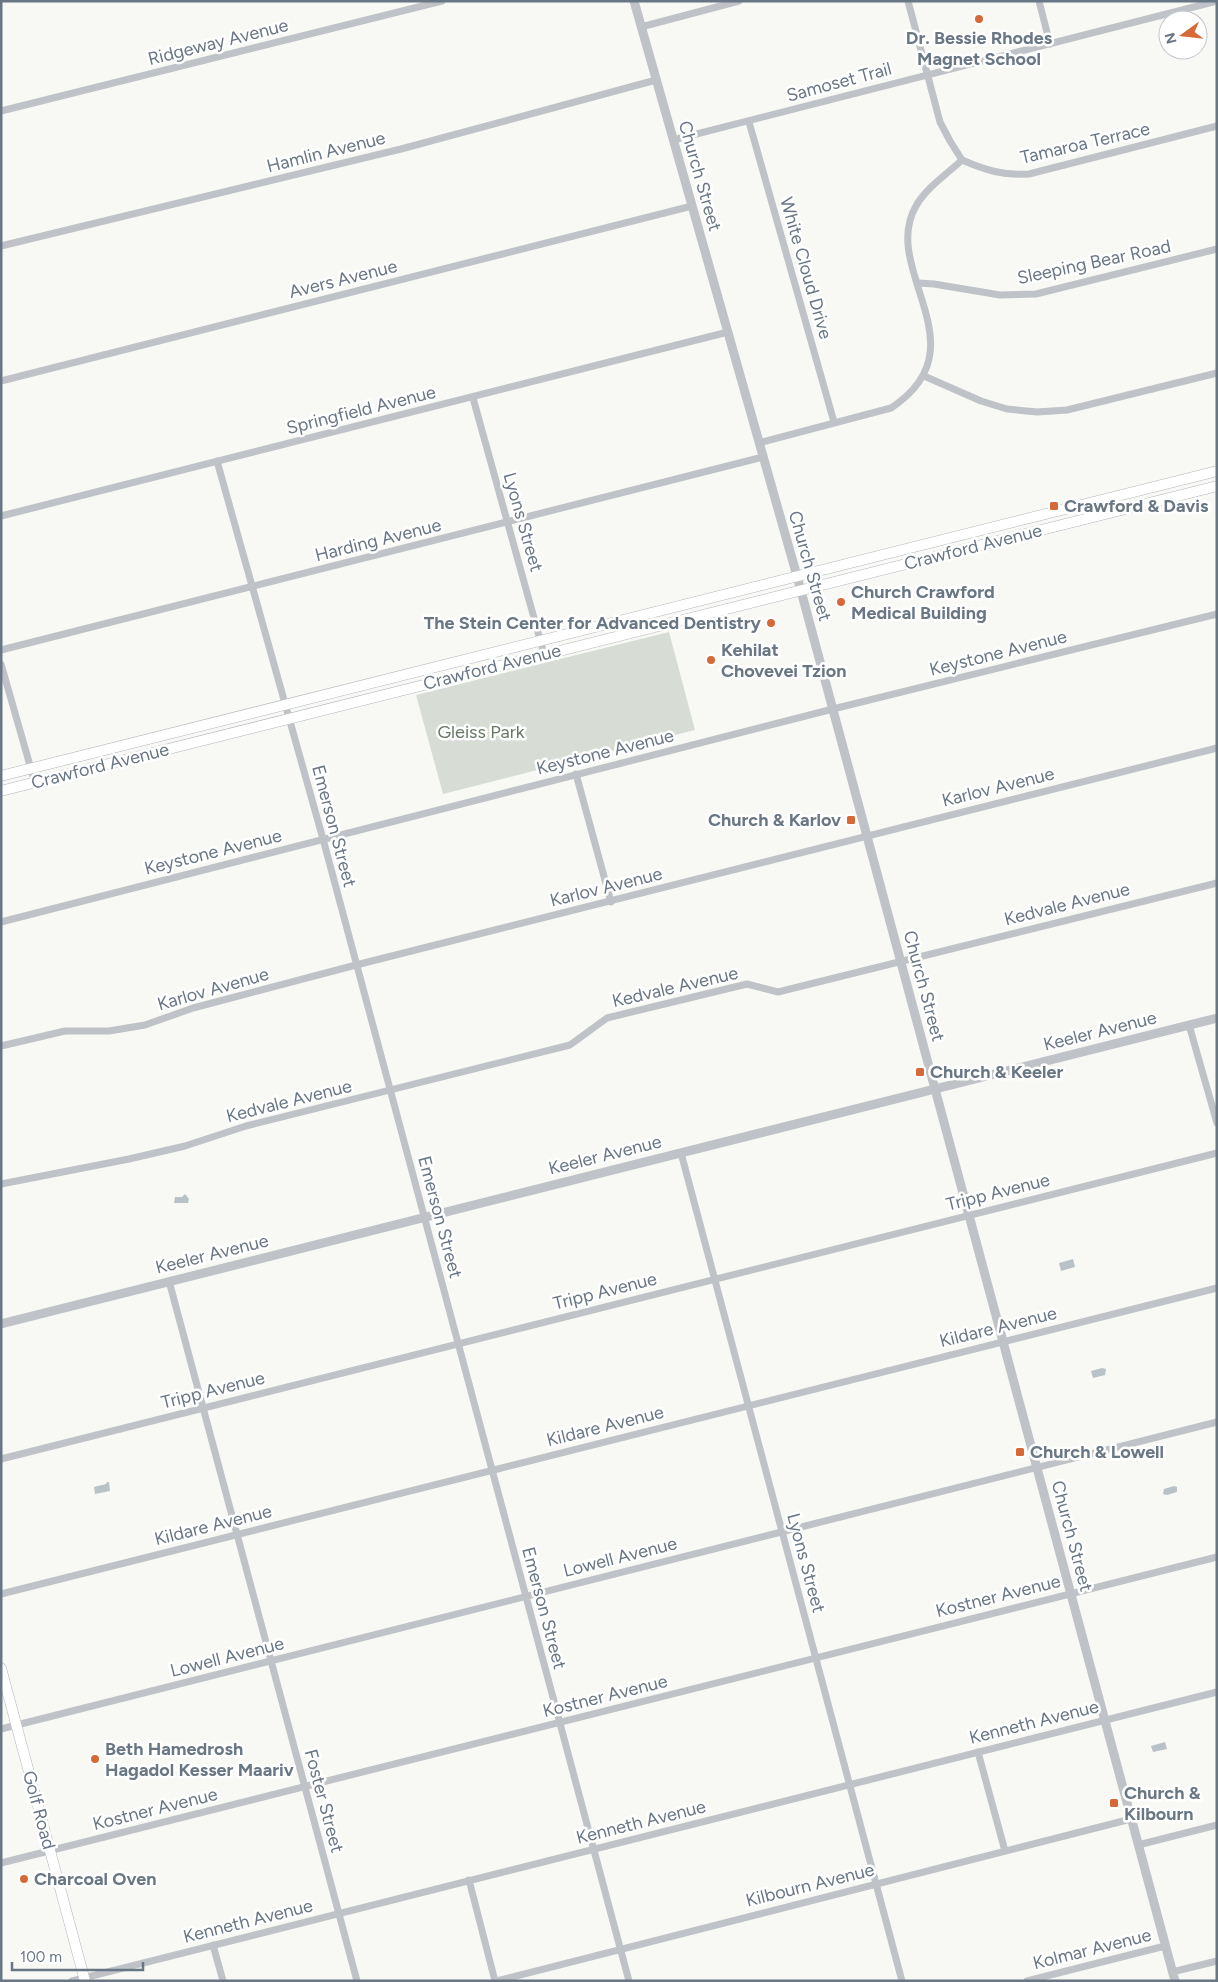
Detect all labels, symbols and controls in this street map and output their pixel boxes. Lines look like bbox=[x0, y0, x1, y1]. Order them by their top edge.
north arrow bbox=[1158, 10, 1208, 60]
marker: Dr. Bessie Rhodes Magnet School bbox=[973, 13, 985, 25]
street label: Ridgeway Avenue bbox=[146, 14, 291, 70]
place label: Dr. Bessie Rhodes Magnet School bbox=[906, 27, 1053, 70]
text: N bbox=[1161, 31, 1181, 46]
street label: Samoset Trail bbox=[784, 57, 894, 107]
street label: Tamaroa Terrace bbox=[1018, 117, 1152, 169]
street label: Church Street bbox=[674, 118, 726, 234]
street label: Hamlin Avenue bbox=[264, 127, 388, 177]
street label: White Cloud Drive bbox=[775, 195, 837, 342]
street label: Sleeping Bear Road bbox=[1015, 235, 1173, 289]
street label: Avers Avenue bbox=[287, 255, 400, 303]
street label: Springfield Avenue bbox=[284, 381, 438, 439]
street label: Lyons Street bbox=[498, 470, 548, 574]
place label: Crawford & Davis bbox=[1064, 495, 1209, 517]
marker: Crawford & Davis bbox=[1048, 500, 1060, 512]
street label: Church Street bbox=[784, 508, 836, 624]
street label: Harding Avenue bbox=[313, 514, 444, 566]
street label: Crawford Avenue bbox=[902, 519, 1044, 575]
place label: Church Crawford Medical Building bbox=[851, 581, 995, 624]
marker: Church Crawford Medical Building bbox=[835, 596, 847, 608]
place label: The Stein Center for Advanced Dentistry bbox=[424, 612, 762, 634]
marker: The Stein Center for Advanced Dentistry bbox=[765, 617, 777, 629]
street label: Keystone Avenue bbox=[927, 625, 1069, 681]
street label: Crawford Avenue bbox=[421, 639, 563, 695]
place label: Kehilat Chovevei Tzion bbox=[721, 639, 846, 682]
marker: Kehilat Chovevei Tzion bbox=[705, 654, 717, 666]
park label: Gleiss Park bbox=[437, 721, 525, 743]
street label: Keystone Avenue bbox=[534, 724, 676, 780]
street label: Crawford Avenue bbox=[29, 738, 171, 794]
street label: Emerson Street bbox=[307, 762, 361, 890]
street label: Karlov Avenue bbox=[940, 762, 1057, 812]
place label: Church & Karlov bbox=[708, 809, 841, 831]
marker: Church & Karlov bbox=[845, 814, 857, 826]
street label: Keystone Avenue bbox=[142, 824, 284, 880]
street label: Karlov Avenue bbox=[548, 862, 665, 912]
street label: Kedvale Avenue bbox=[1002, 878, 1132, 930]
street label: Church Street bbox=[899, 928, 949, 1044]
street label: Kedvale Avenue bbox=[610, 962, 740, 1012]
street label: Karlov Avenue bbox=[155, 963, 271, 1015]
street label: Keeler Avenue bbox=[1041, 1006, 1159, 1056]
place label: Church & Keeler bbox=[930, 1061, 1063, 1083]
marker: Church & Keeler bbox=[914, 1066, 926, 1078]
street label: Kedvale Avenue bbox=[224, 1075, 354, 1127]
street label: Keeler Avenue bbox=[546, 1130, 664, 1180]
street label: Emerson Street bbox=[413, 1153, 467, 1281]
street label: Tripp Avenue bbox=[944, 1168, 1052, 1215]
street label: Keeler Avenue bbox=[153, 1229, 271, 1279]
street label: Tripp Avenue bbox=[551, 1267, 659, 1314]
street label: Kildare Avenue bbox=[937, 1302, 1059, 1352]
street label: Tripp Avenue bbox=[159, 1366, 267, 1413]
street label: Kildare Avenue bbox=[544, 1401, 666, 1451]
place label: Church & Lowell bbox=[1030, 1441, 1164, 1463]
marker: Church & Lowell bbox=[1014, 1446, 1026, 1458]
street label: Church Street bbox=[1047, 1478, 1097, 1594]
street label: Kildare Avenue bbox=[152, 1500, 274, 1550]
street label: Lyons Street bbox=[782, 1511, 830, 1615]
street label: Lowell Avenue bbox=[561, 1532, 679, 1582]
street label: Emerson Street bbox=[517, 1544, 571, 1672]
street label: Kostner Avenue bbox=[933, 1570, 1063, 1622]
street label: Lowell Avenue bbox=[168, 1632, 286, 1682]
street label: Kostner Avenue bbox=[540, 1670, 670, 1722]
street label: Kenneth Avenue bbox=[967, 1695, 1101, 1749]
place label: Beth Hamedrosh Hagadol Kesser Maariv bbox=[105, 1738, 294, 1781]
street label: Foster Street bbox=[300, 1747, 348, 1855]
marker: Beth Hamedrosh Hagadol Kesser Maariv bbox=[89, 1753, 101, 1765]
street label: Golf Road bbox=[18, 1768, 60, 1852]
place label: Church & Kilbourn bbox=[1124, 1782, 1201, 1825]
street label: Kostner Avenue bbox=[90, 1783, 220, 1835]
street label: Kenneth Avenue bbox=[574, 1795, 708, 1849]
marker: Church & Kilbourn bbox=[1108, 1797, 1120, 1809]
street label: Kilbourn Avenue bbox=[743, 1858, 877, 1912]
place label: Charcoal Oven bbox=[34, 1868, 156, 1890]
marker: Charcoal Oven bbox=[18, 1873, 30, 1885]
street label: Kenneth Avenue bbox=[181, 1894, 315, 1948]
street label: Kolmar Avenue bbox=[1031, 1924, 1154, 1974]
scale bar bbox=[12, 1940, 144, 1972]
text: 100 m bbox=[20, 1948, 62, 1966]

